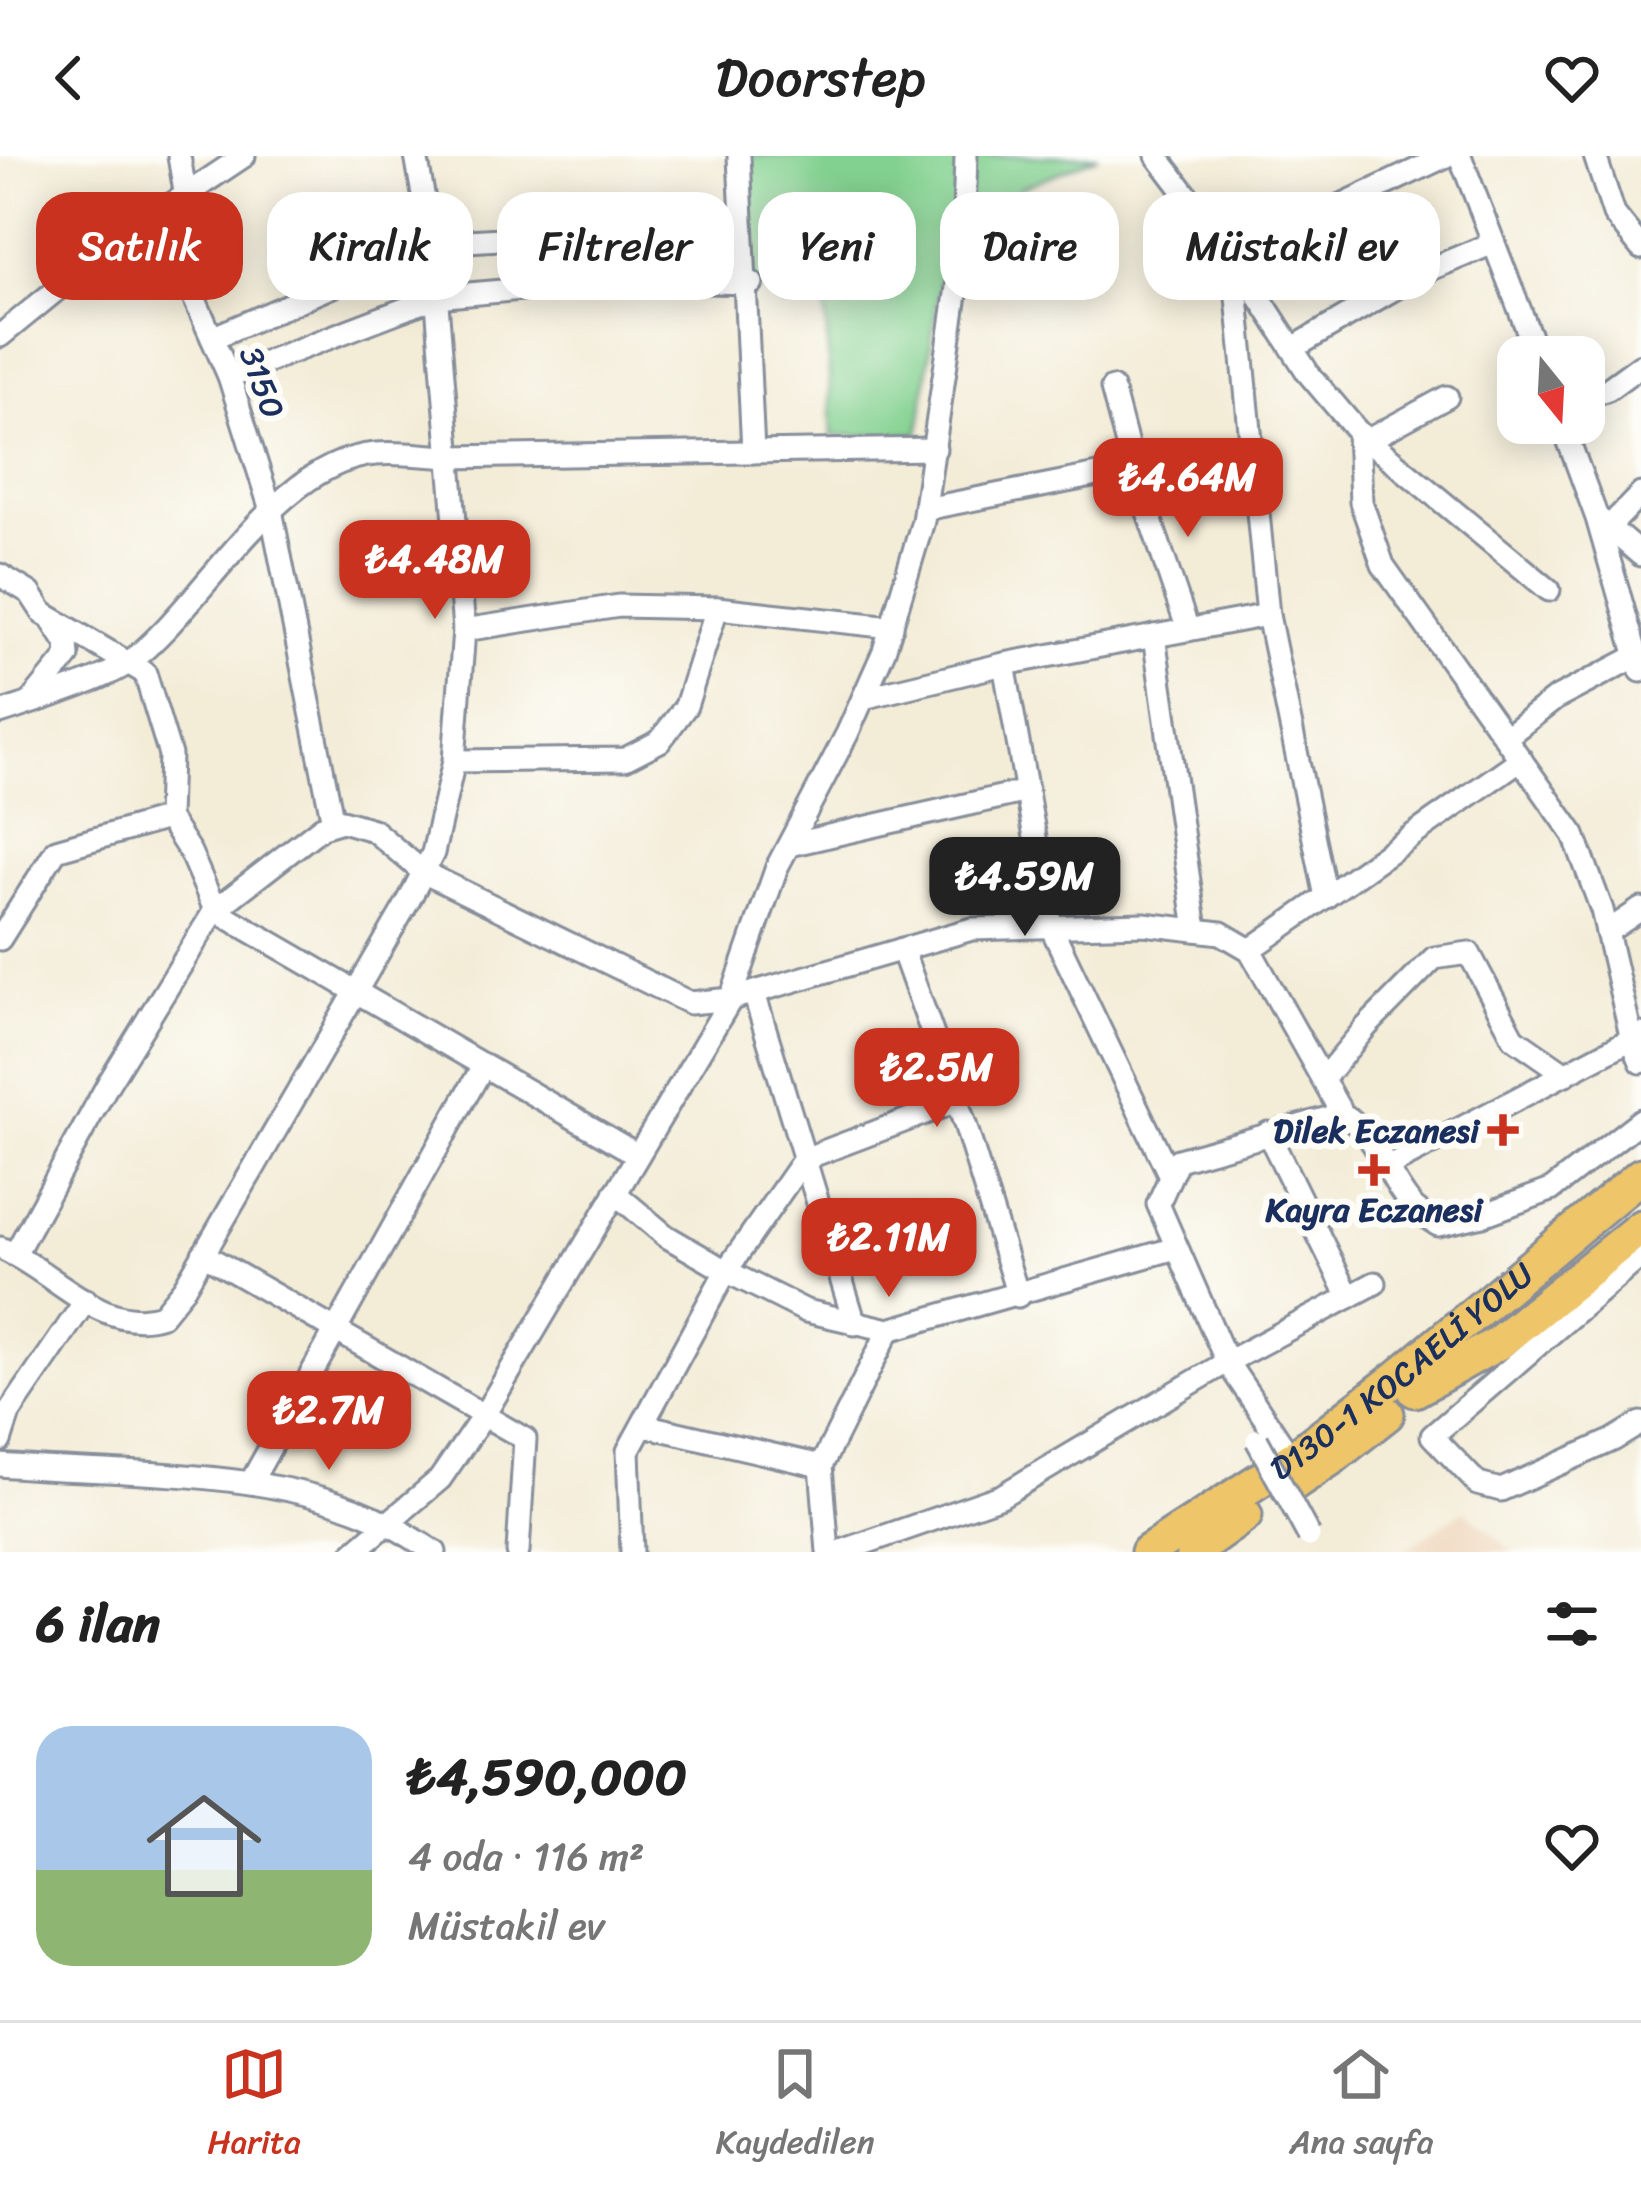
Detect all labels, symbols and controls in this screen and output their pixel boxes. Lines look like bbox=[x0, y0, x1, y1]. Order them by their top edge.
text: Doorstep bbox=[715, 30, 926, 126]
icon: back bbox=[36, 45, 102, 111]
icon: heart bbox=[1539, 45, 1605, 111]
chip: Satılık bbox=[36, 192, 243, 300]
chip: Kiralık bbox=[267, 192, 473, 300]
chip: Filtreler bbox=[497, 192, 734, 300]
chip: Yeni bbox=[758, 192, 916, 300]
chip: Daire bbox=[940, 192, 1119, 300]
chip: Müstakil ev bbox=[1143, 192, 1440, 300]
north arrow bbox=[1497, 336, 1605, 444]
map controls bbox=[1497, 336, 1605, 444]
street label: 3150 bbox=[222, 338, 302, 427]
pin: ₺4.64M bbox=[1090, 438, 1286, 540]
text: ₺4.64M bbox=[1120, 442, 1256, 511]
pin: ₺4.48M bbox=[337, 520, 533, 622]
text: ₺4.48M bbox=[366, 524, 504, 593]
pin: ₺4.59M bbox=[927, 837, 1123, 939]
text: ₺4.59M bbox=[956, 841, 1094, 910]
pin: ₺2.5M bbox=[853, 1028, 1021, 1130]
text: ₺2.5M bbox=[881, 1032, 993, 1101]
place label: Dilek Eczanesi bbox=[1273, 1102, 1481, 1160]
marker: Dilek Eczanesi bbox=[1490, 1117, 1516, 1143]
marker: Kayra Eczanesi bbox=[1361, 1157, 1387, 1183]
place label: Kayra Eczanesi bbox=[1265, 1181, 1484, 1239]
pin: ₺2.11M bbox=[791, 1198, 987, 1300]
text: ₺2.11M bbox=[828, 1202, 950, 1271]
street label: D130-1 KOCAELİ YOLU bbox=[1258, 1247, 1548, 1496]
pin: ₺2.7M bbox=[245, 1371, 413, 1473]
text: ₺2.7M bbox=[274, 1375, 384, 1444]
text: 6 ilan bbox=[36, 1579, 160, 1669]
icon: filters bbox=[1539, 1591, 1605, 1657]
text: ₺4,590,000 bbox=[408, 1732, 687, 1822]
icon: home bbox=[132, 1774, 276, 1918]
icon: heart bbox=[1539, 1813, 1605, 1879]
text: 4 oda · 116 m² bbox=[408, 1822, 644, 1891]
text: Müstakil ev bbox=[408, 1891, 605, 1960]
tab: Harita bbox=[207, 2041, 301, 2171]
tab: Kaydedilen bbox=[716, 2041, 874, 2171]
tab: Ana sayfa bbox=[1289, 2041, 1434, 2171]

